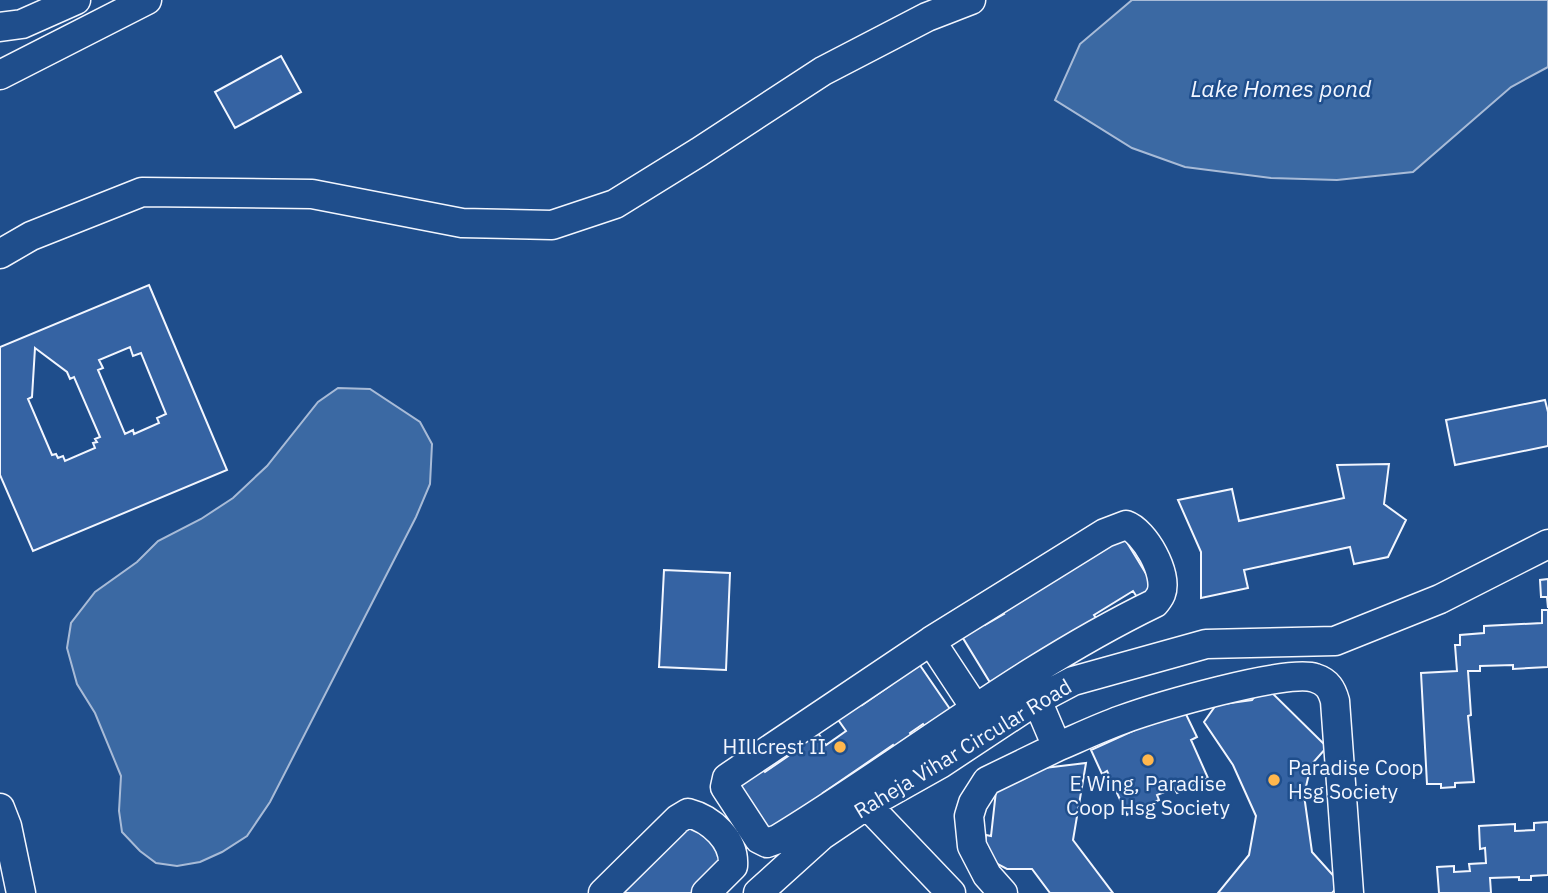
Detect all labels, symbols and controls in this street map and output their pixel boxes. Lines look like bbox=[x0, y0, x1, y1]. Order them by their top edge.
water label: Lake Homes pond bbox=[1191, 73, 1372, 103]
street label: Raheja Vihar Circular Road bbox=[848, 672, 1077, 824]
place label: HIllcrest II bbox=[723, 732, 826, 760]
marker: HIllcrest II bbox=[832, 739, 848, 755]
marker: E Wing, Paradise Coop Hsg Society bbox=[1140, 752, 1156, 768]
place label: Paradise Coop Hsg Society bbox=[1288, 753, 1423, 805]
place label: E Wing, Paradise Coop Hsg Society bbox=[1066, 769, 1230, 821]
marker: Paradise Coop Hsg Society bbox=[1266, 772, 1282, 788]

